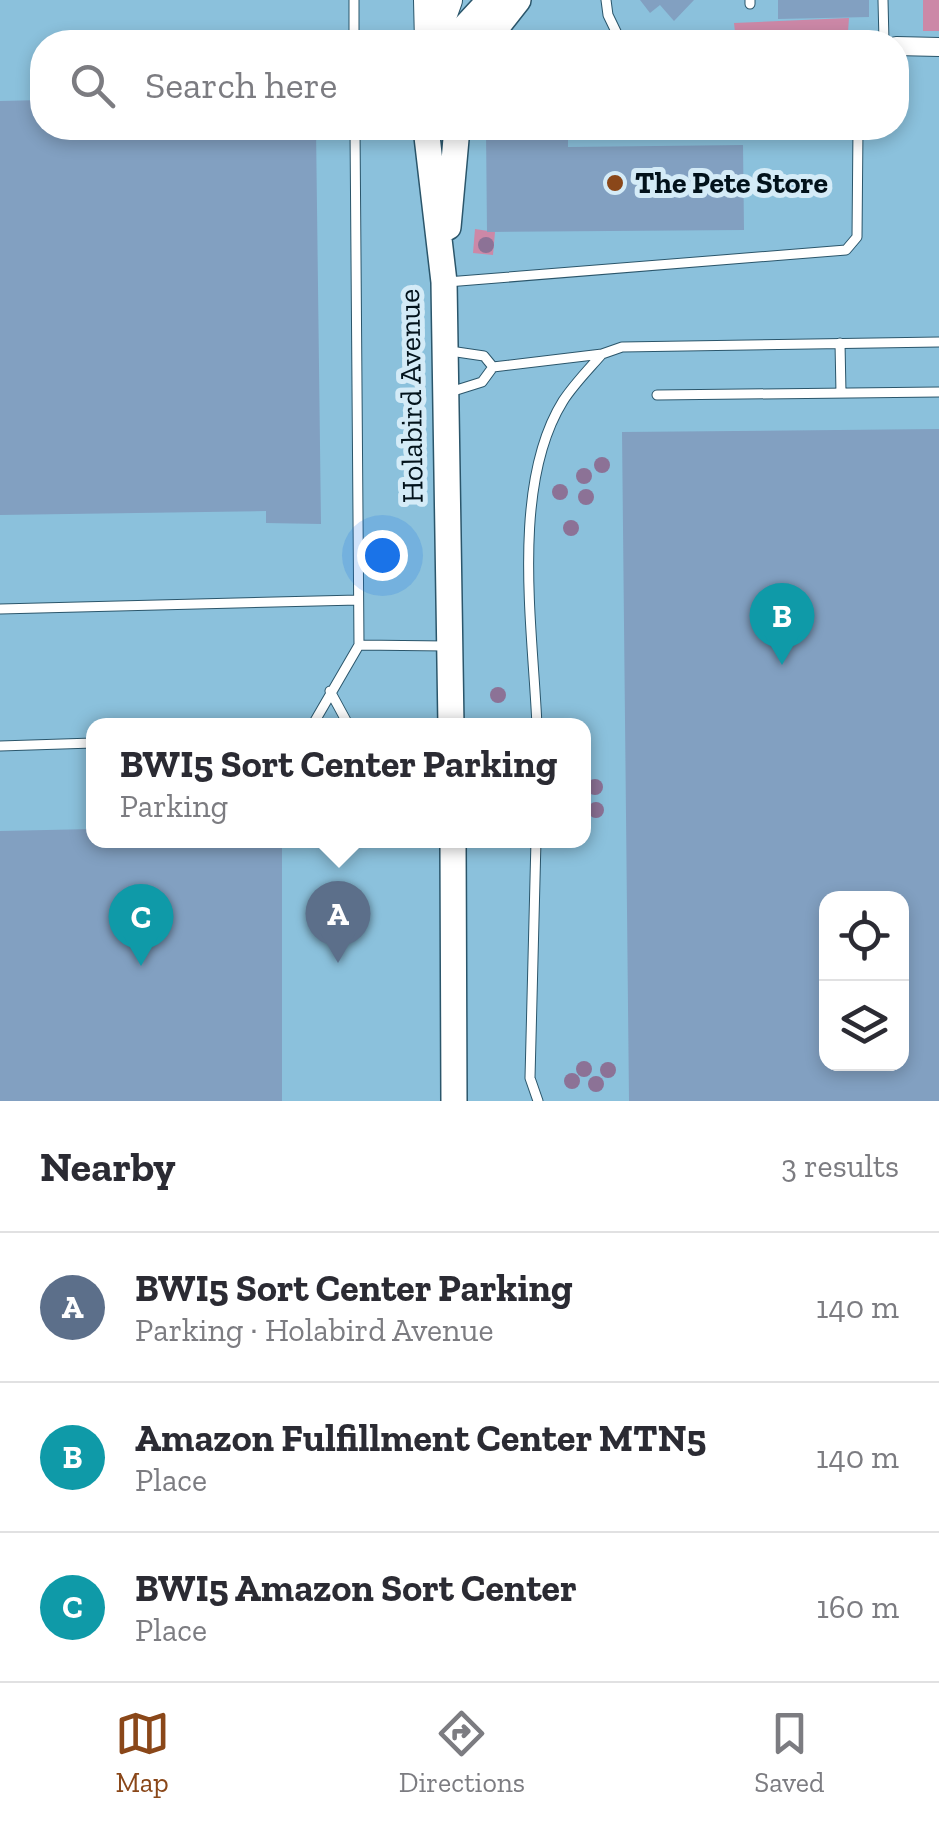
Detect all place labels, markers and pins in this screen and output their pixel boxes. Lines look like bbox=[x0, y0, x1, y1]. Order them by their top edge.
place label: The Pete Store bbox=[635, 165, 828, 201]
marker: The Pete Store bbox=[604, 172, 626, 194]
pin: B bbox=[750, 582, 814, 665]
pin: A bbox=[306, 880, 370, 963]
pin: C bbox=[108, 884, 174, 966]

